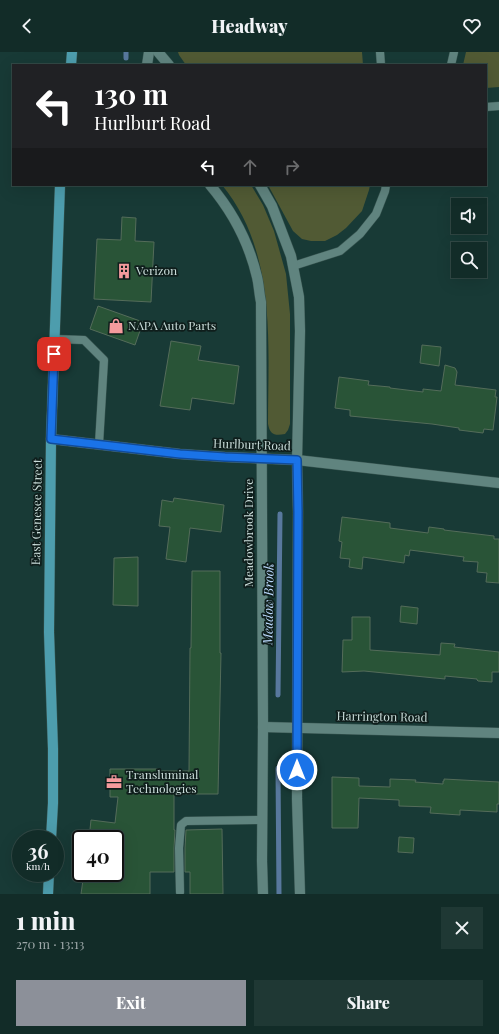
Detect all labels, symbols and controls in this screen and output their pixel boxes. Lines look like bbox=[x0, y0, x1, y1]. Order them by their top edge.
text: Headway bbox=[211, 14, 288, 38]
icon: back bbox=[16, 15, 38, 37]
icon: heart bbox=[461, 15, 483, 37]
text: 130 m bbox=[94, 75, 168, 112]
icon: left bbox=[28, 80, 80, 132]
text: Hurlburt Road bbox=[94, 111, 211, 135]
icon: left bbox=[197, 156, 219, 178]
icon: ahead bbox=[239, 156, 261, 178]
icon: right bbox=[281, 156, 303, 178]
map controls bbox=[451, 198, 487, 278]
button: sound bbox=[451, 198, 487, 234]
button: search bbox=[451, 242, 487, 278]
building icon: Verizon bbox=[115, 262, 133, 280]
place label: Verizon bbox=[135, 262, 177, 278]
shop icon: NAPA Auto Parts bbox=[107, 317, 125, 335]
place label: NAPA Auto Parts bbox=[128, 317, 216, 333]
pin bbox=[37, 337, 71, 371]
icon: arrive bbox=[43, 343, 65, 365]
street label: Hurlburt Road bbox=[213, 435, 291, 453]
street label: East Genesee Street bbox=[27, 458, 45, 565]
street label: Meadowbrook Drive bbox=[240, 479, 256, 587]
water label: Meadow Brook bbox=[258, 563, 277, 646]
street label: Harrington Road bbox=[336, 707, 428, 725]
position arrow bbox=[276, 749, 318, 791]
place label: Transluminal Technologies bbox=[126, 766, 199, 796]
office icon: Transluminal Technologies bbox=[105, 773, 123, 791]
speed limit sign: 40 bbox=[72, 830, 124, 882]
text: 36 bbox=[28, 837, 48, 864]
text: km/h bbox=[26, 859, 50, 873]
text: 1 min bbox=[16, 904, 75, 936]
button: close bbox=[441, 907, 483, 949]
text: 270 m · 13:13 bbox=[16, 935, 84, 952]
button: Exit bbox=[16, 980, 246, 1026]
button: Share bbox=[254, 980, 483, 1026]

